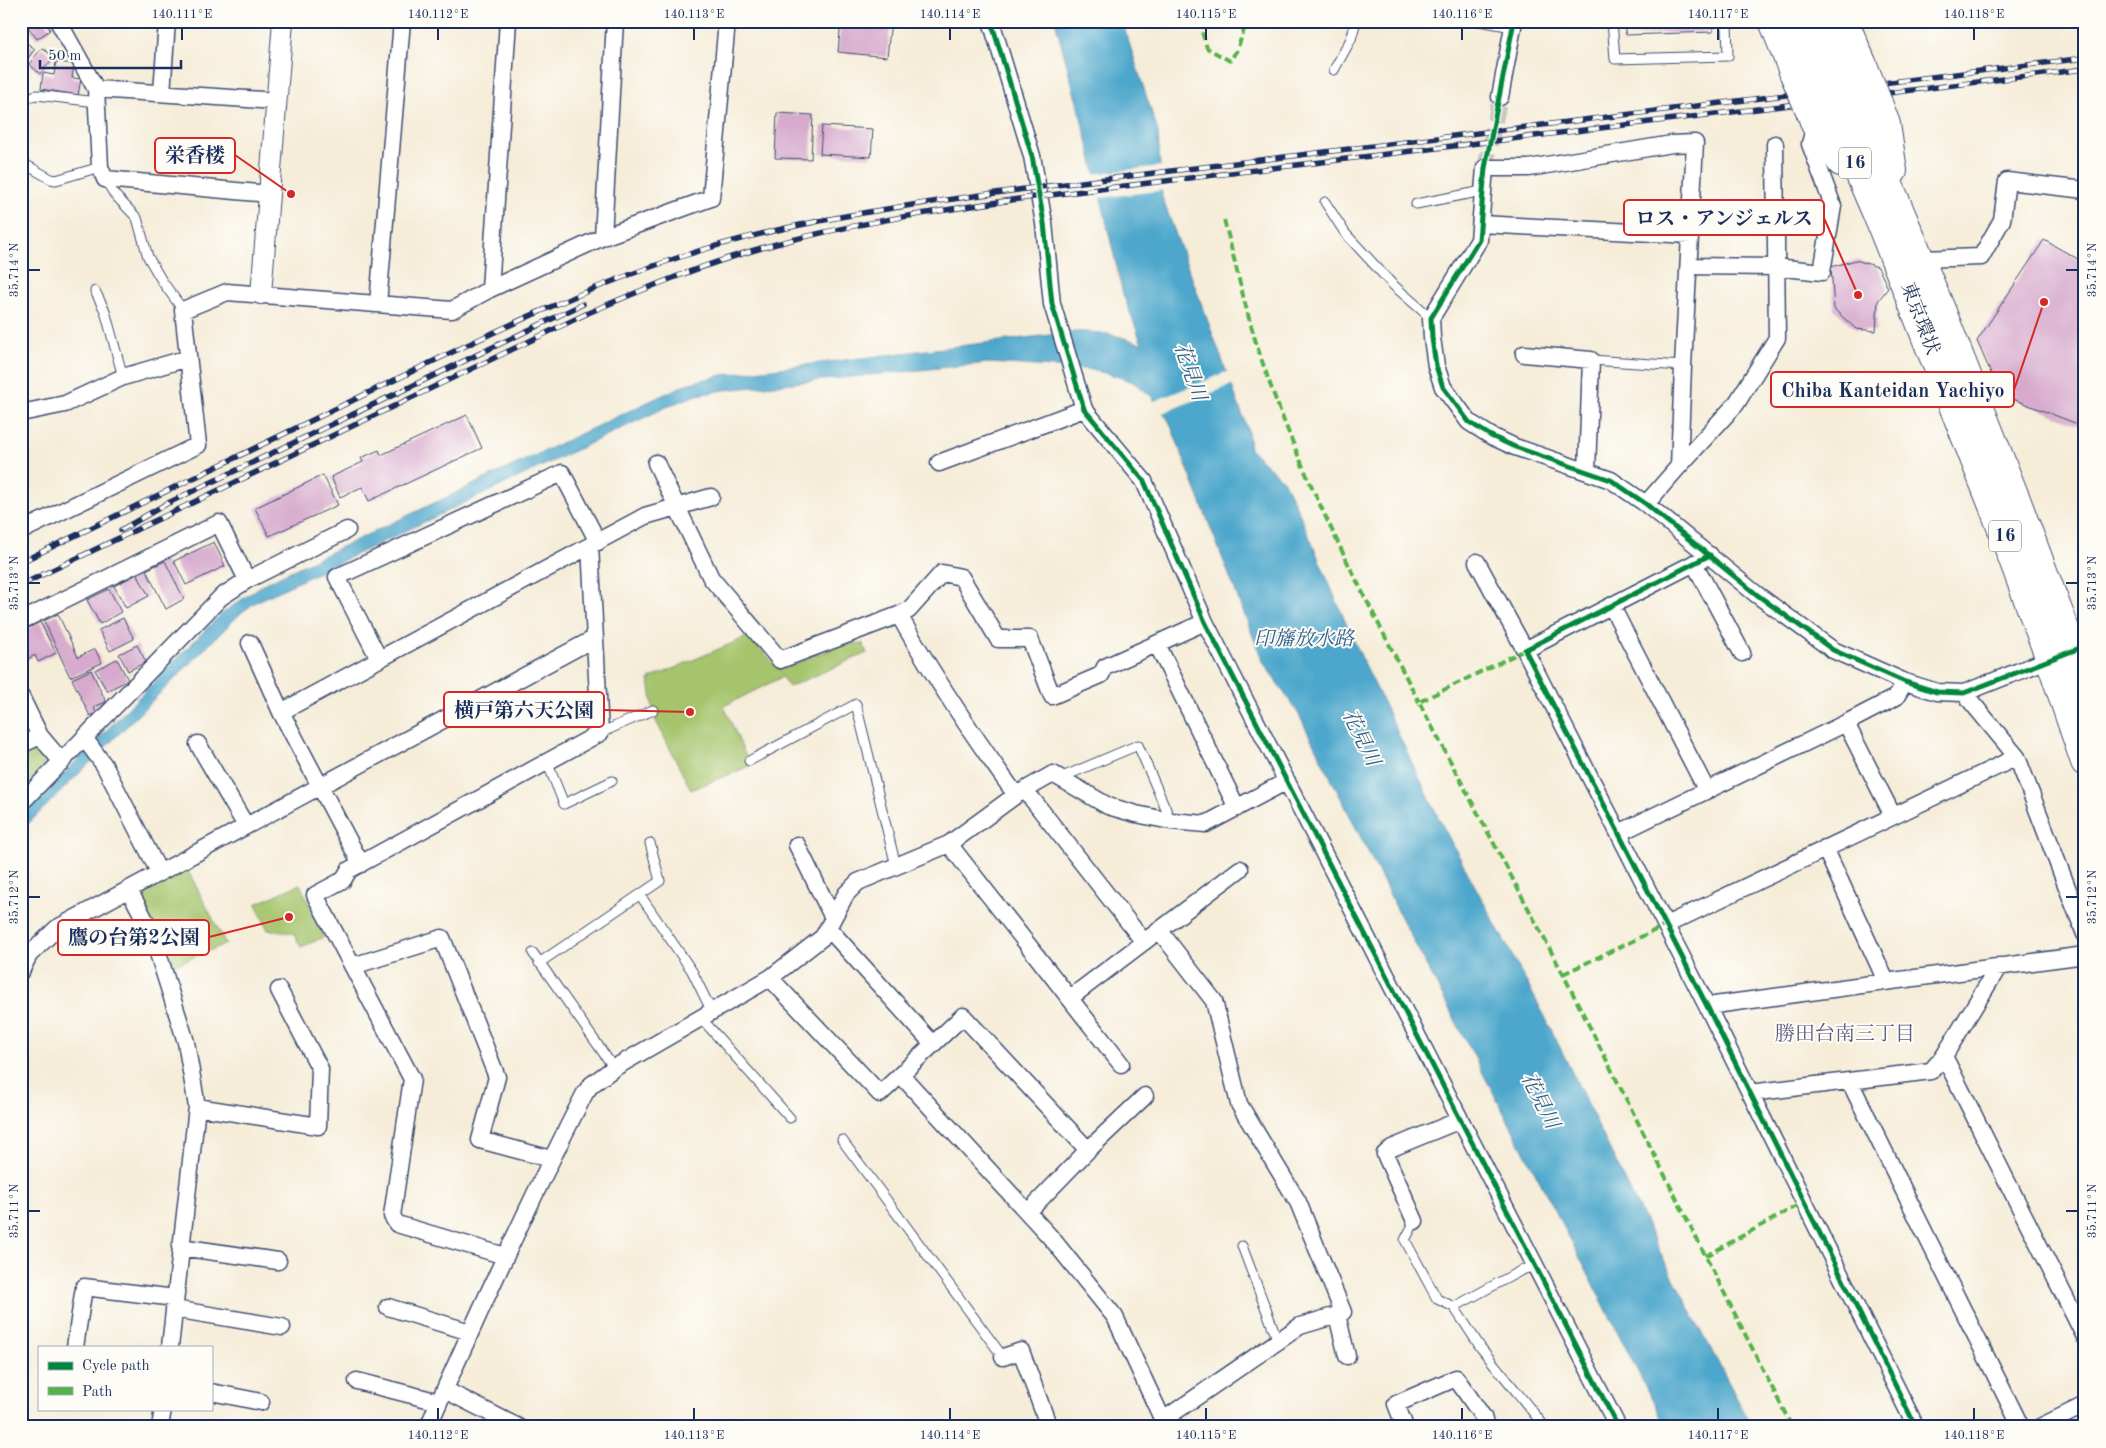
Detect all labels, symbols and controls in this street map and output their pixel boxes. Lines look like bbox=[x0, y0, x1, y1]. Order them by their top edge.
text: 140.115°E bbox=[1176, 8, 1236, 21]
text: 140.111°E bbox=[152, 9, 212, 21]
text: 140.112°E bbox=[408, 9, 468, 21]
text: 140.113°E bbox=[664, 9, 724, 21]
text: 140.114°E bbox=[920, 9, 980, 21]
text: 140.116°E bbox=[1432, 9, 1492, 21]
text: 140.117°E bbox=[1688, 9, 1748, 21]
text: 140.118°E bbox=[1944, 9, 2004, 21]
scale bar bbox=[40, 38, 181, 70]
text: 50 m bbox=[48, 49, 82, 64]
callout: 栄香楼 bbox=[155, 138, 235, 173]
text: 栄香楼 bbox=[165, 144, 225, 167]
road number: 16 bbox=[1839, 148, 1871, 178]
callout: ロス・アンジェルス bbox=[1624, 200, 1824, 235]
text: ロス・アンジェルス bbox=[1635, 208, 1813, 230]
text: 35.714°N bbox=[8, 243, 21, 297]
text: 35.714°N bbox=[2086, 243, 2099, 297]
street label: 東京環状 bbox=[1897, 279, 1944, 358]
water label: 花見川 bbox=[1170, 340, 1211, 406]
callout: Chiba Kanteidan Yachiyo bbox=[1771, 372, 2014, 407]
text: Chiba Kanteidan Yachiyo bbox=[1781, 382, 2005, 402]
road number: 16 bbox=[1989, 520, 2021, 552]
text: 35.713°N bbox=[8, 556, 21, 610]
text: 35.713°N bbox=[2086, 556, 2099, 610]
water label: 印旛放水路 bbox=[1254, 628, 1356, 650]
callout: 横戸第六天公園 bbox=[444, 692, 604, 727]
text: 横戸第六天公園 bbox=[454, 699, 594, 722]
water label: 花見川 bbox=[1338, 706, 1385, 771]
text: 35.712°N bbox=[8, 870, 21, 924]
text: 35.712°N bbox=[2086, 870, 2099, 924]
callout: 鷹の台第2公園 bbox=[58, 920, 209, 955]
text: 鷹の台第2公園 bbox=[68, 926, 200, 949]
district label: 勝田台南三丁目 bbox=[1775, 1022, 1915, 1045]
water label: 花見川 bbox=[1516, 1069, 1564, 1134]
text: 35.711°N bbox=[8, 1184, 21, 1238]
text: 35.711°N bbox=[2086, 1184, 2099, 1238]
legend bbox=[38, 1346, 212, 1410]
text: Cycle path bbox=[82, 1359, 150, 1374]
text: Path bbox=[82, 1385, 112, 1400]
text: 140.115°E bbox=[1176, 1429, 1236, 1442]
text: 140.112°E bbox=[408, 1430, 468, 1442]
text: 140.113°E bbox=[664, 1430, 724, 1442]
text: 140.114°E bbox=[920, 1430, 980, 1442]
text: 140.116°E bbox=[1432, 1430, 1492, 1442]
text: 140.117°E bbox=[1688, 1430, 1748, 1442]
text: 140.118°E bbox=[1944, 1430, 2004, 1442]

